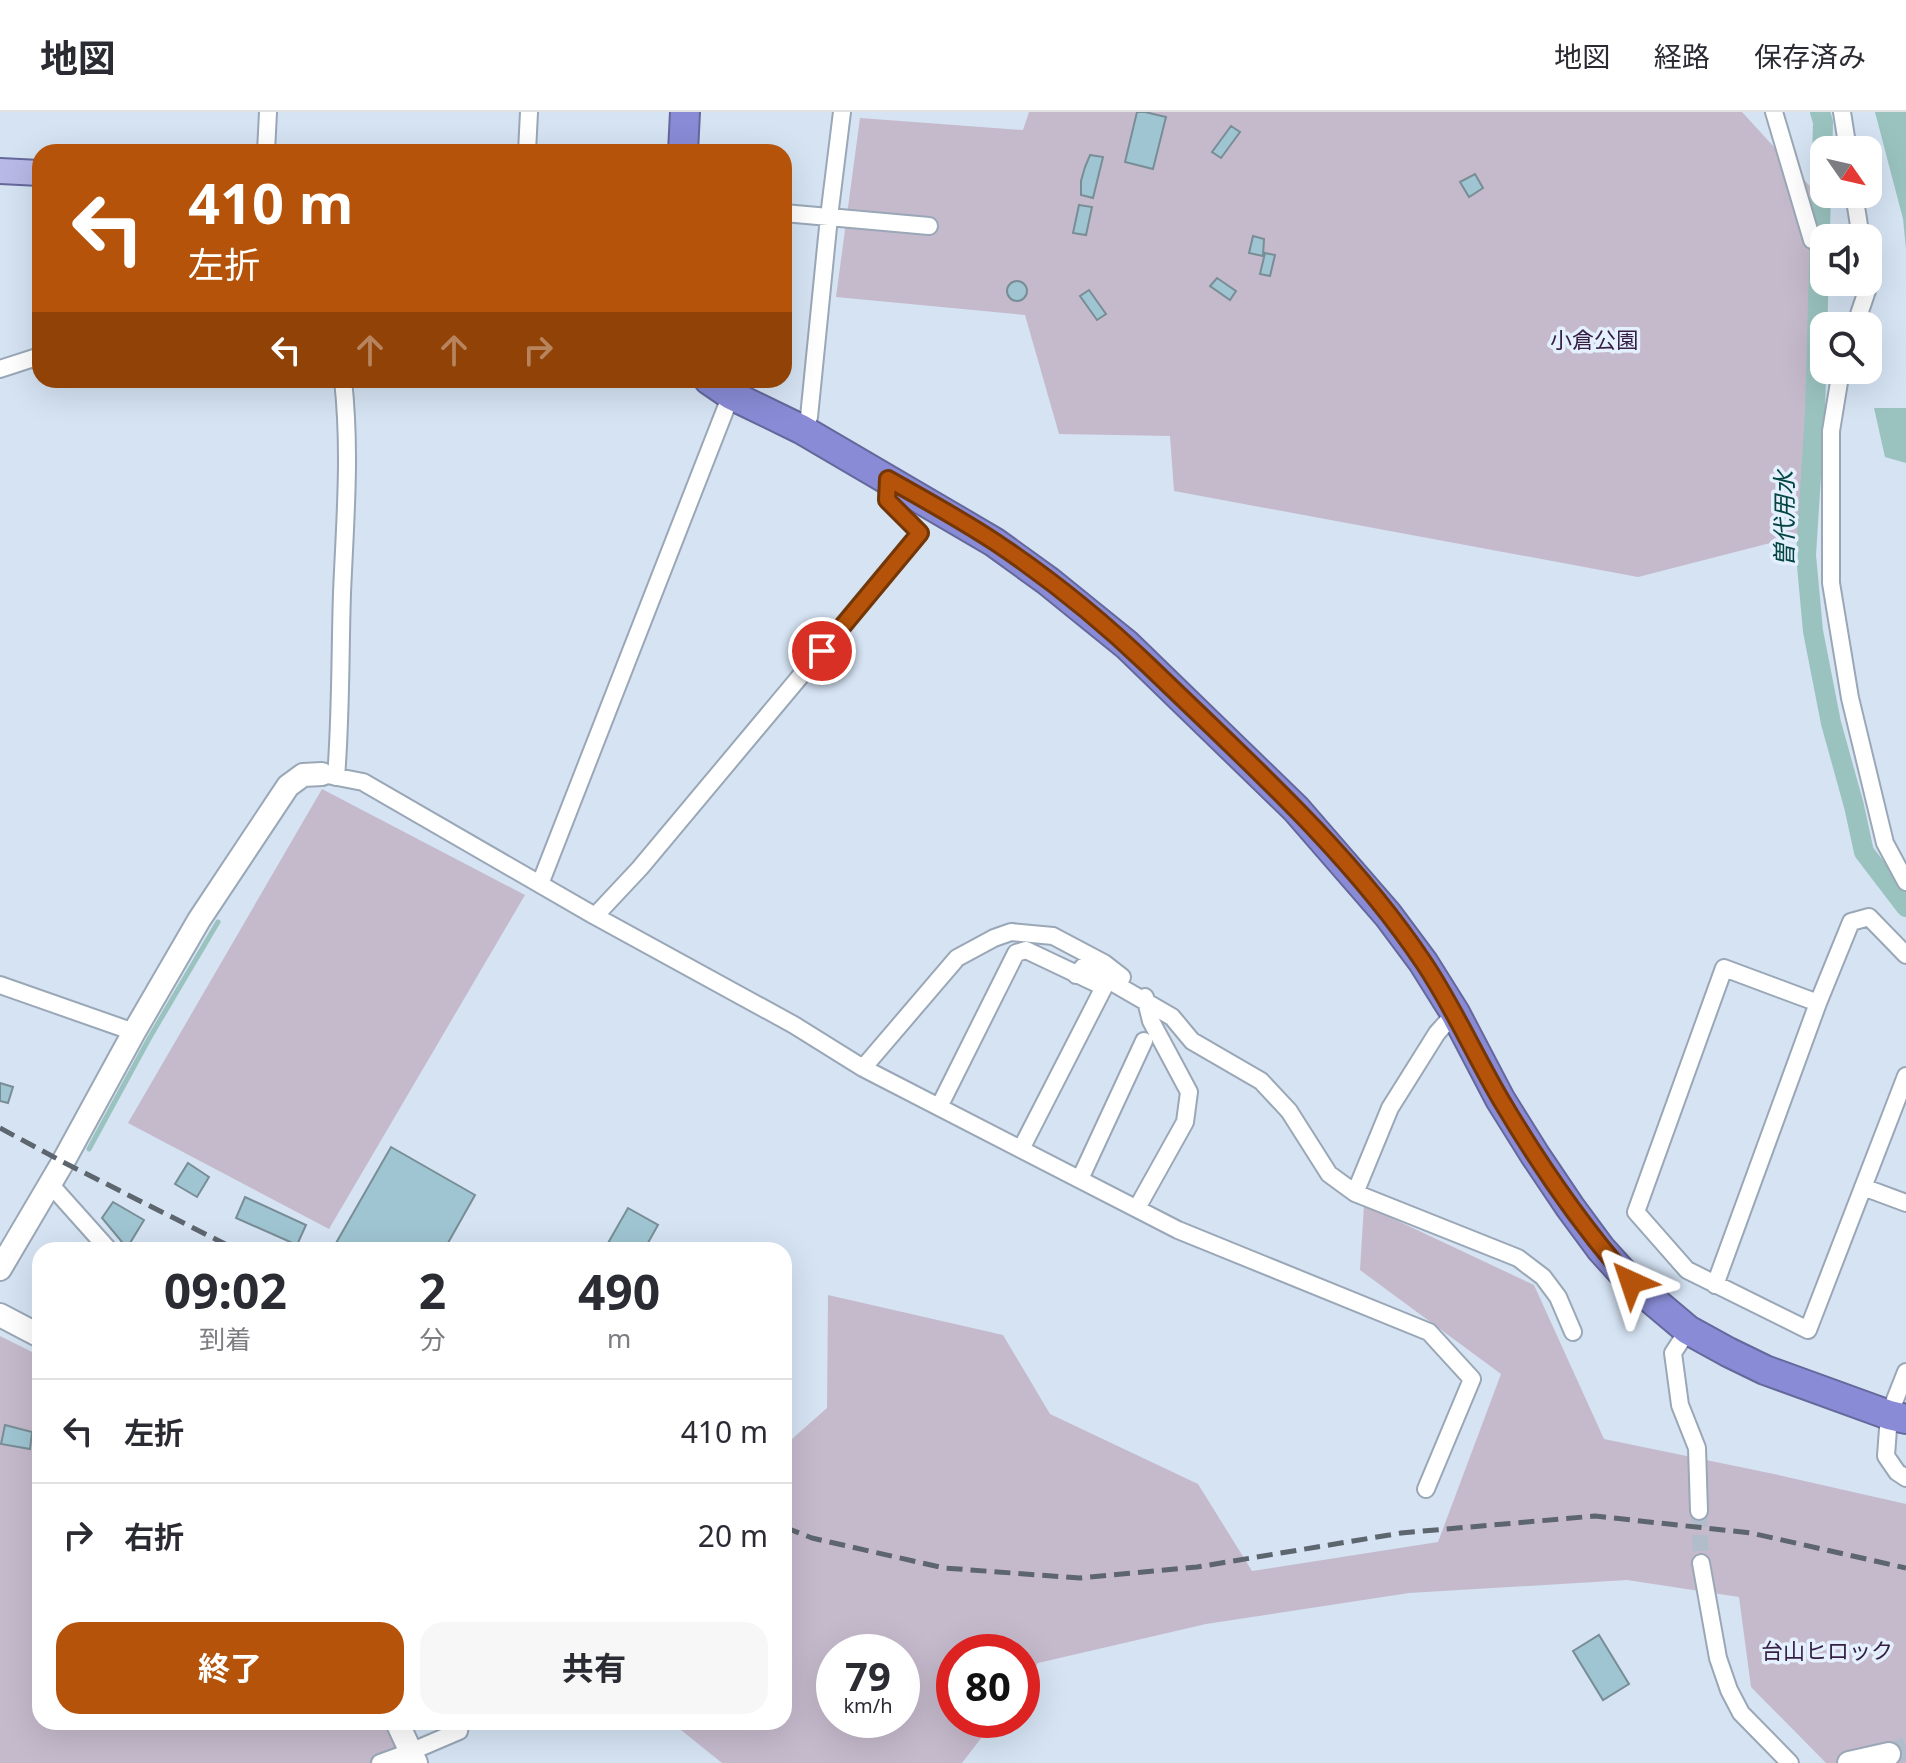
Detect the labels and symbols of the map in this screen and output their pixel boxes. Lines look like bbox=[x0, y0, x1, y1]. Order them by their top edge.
north arrow bbox=[1810, 136, 1882, 208]
park label: 小倉公園 bbox=[1550, 324, 1638, 354]
water label: 曽代用水 bbox=[1767, 468, 1800, 567]
pin bbox=[788, 617, 856, 685]
position arrow bbox=[1589, 1240, 1673, 1324]
speed limit sign: 80 bbox=[936, 1634, 1040, 1738]
park label: 台山ヒロック bbox=[1761, 1635, 1893, 1665]

